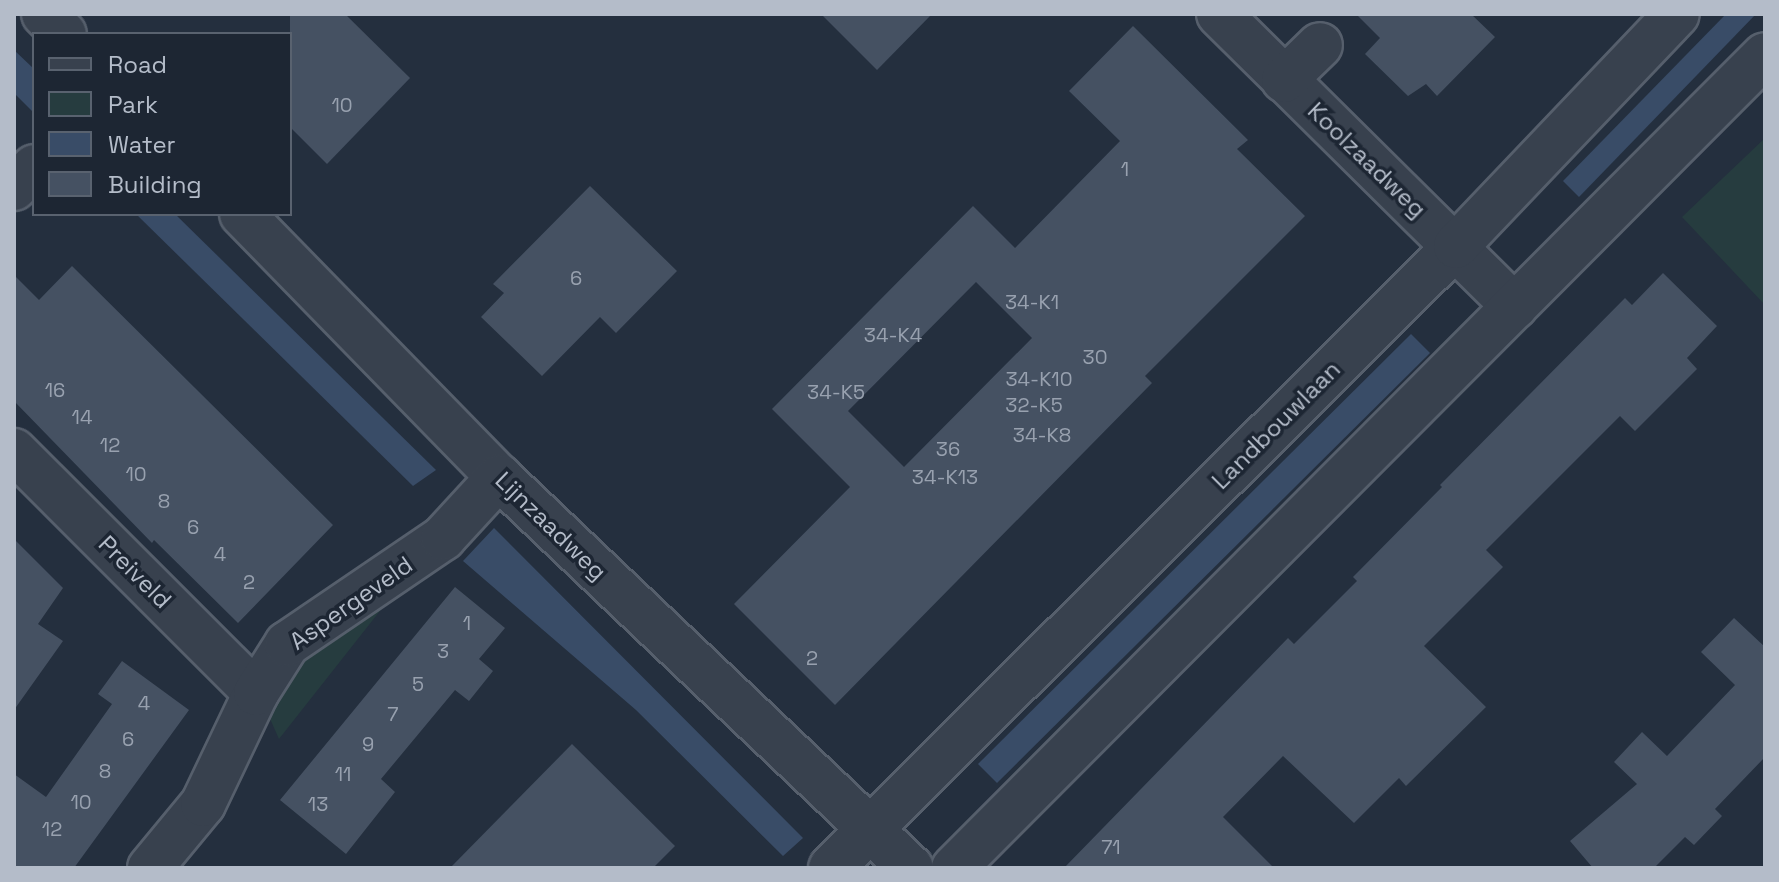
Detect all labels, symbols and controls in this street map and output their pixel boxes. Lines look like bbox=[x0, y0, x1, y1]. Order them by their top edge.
legend bbox=[32, 32, 292, 216]
text: Road bbox=[108, 49, 167, 80]
text: Park bbox=[108, 89, 158, 120]
house number: 10 bbox=[331, 93, 353, 117]
street label: Koolzaadweg bbox=[1302, 96, 1432, 224]
text: Water bbox=[108, 129, 176, 160]
house number: 1 bbox=[1121, 157, 1129, 181]
text: Building bbox=[108, 169, 202, 200]
house number: 6 bbox=[570, 266, 582, 290]
house number: 34-K1 bbox=[1005, 290, 1059, 314]
house number: 34-K4 bbox=[864, 323, 922, 347]
house number: 30 bbox=[1083, 345, 1107, 369]
street label: Landbouwlaan bbox=[1206, 355, 1346, 495]
house number: 34-K10 bbox=[1005, 367, 1073, 391]
house number: 16 bbox=[45, 378, 65, 402]
house number: 34-K5 bbox=[807, 380, 865, 404]
house number: 32-K5 bbox=[1005, 393, 1063, 417]
house number: 14 bbox=[72, 405, 92, 429]
house number: 34-K8 bbox=[1013, 423, 1071, 447]
house number: 12 bbox=[100, 433, 120, 457]
house number: 36 bbox=[936, 437, 960, 461]
house number: 10 bbox=[125, 462, 147, 486]
house number: 34-K13 bbox=[912, 465, 978, 489]
street label: Lijnzaadweg bbox=[489, 466, 613, 586]
house number: 8 bbox=[158, 489, 170, 513]
house number: 6 bbox=[187, 515, 199, 539]
street label: Preiveld bbox=[93, 530, 177, 614]
house number: 4 bbox=[214, 542, 226, 566]
street label: Aspergeveld bbox=[284, 550, 418, 656]
house number: 2 bbox=[243, 570, 255, 594]
house number: 1 bbox=[463, 611, 471, 635]
house number: 3 bbox=[437, 639, 449, 663]
house number: 2 bbox=[806, 646, 818, 670]
house number: 5 bbox=[412, 672, 424, 696]
house number: 4 bbox=[138, 691, 150, 715]
house number: 7 bbox=[387, 702, 399, 726]
house number: 6 bbox=[122, 727, 134, 751]
house number: 9 bbox=[362, 732, 374, 756]
house number: 8 bbox=[99, 759, 111, 783]
house number: 11 bbox=[335, 762, 351, 786]
house number: 10 bbox=[70, 790, 92, 814]
house number: 13 bbox=[308, 792, 328, 816]
house number: 12 bbox=[42, 817, 62, 841]
house number: 71 bbox=[1101, 835, 1121, 859]

